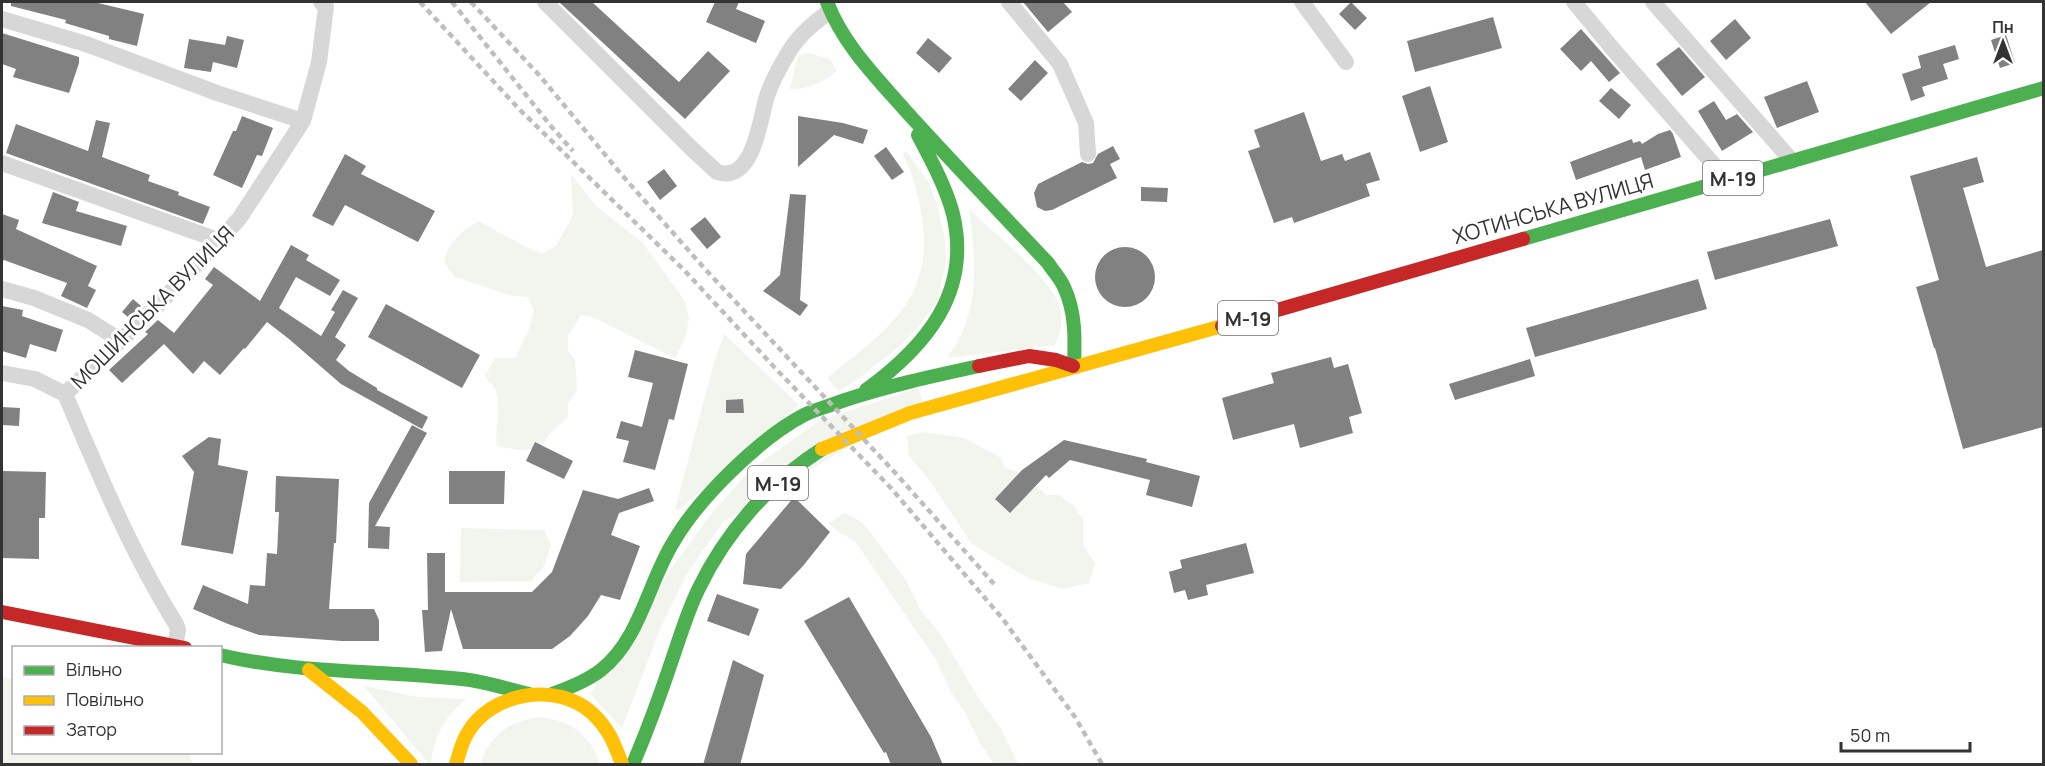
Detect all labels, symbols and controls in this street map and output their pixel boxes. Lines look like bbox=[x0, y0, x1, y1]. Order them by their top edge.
north arrow bbox=[1973, 12, 2033, 72]
text: Пн bbox=[1992, 16, 2014, 38]
road number: М-19 bbox=[1703, 161, 1763, 195]
street label: ХОТИНСЬКА ВУЛИЦЯ bbox=[1450, 166, 1656, 250]
street label: МОШИНСЬКА ВУЛИЦЯ bbox=[64, 219, 240, 395]
road number: М-19 bbox=[1218, 301, 1278, 335]
road number: М-19 bbox=[748, 466, 808, 500]
legend bbox=[12, 646, 222, 754]
text: Вільно bbox=[66, 657, 122, 681]
text: Повільно bbox=[66, 687, 144, 711]
scale bar bbox=[1841, 715, 1970, 753]
text: Затор bbox=[66, 717, 117, 741]
text: 50 m bbox=[1850, 723, 1890, 747]

